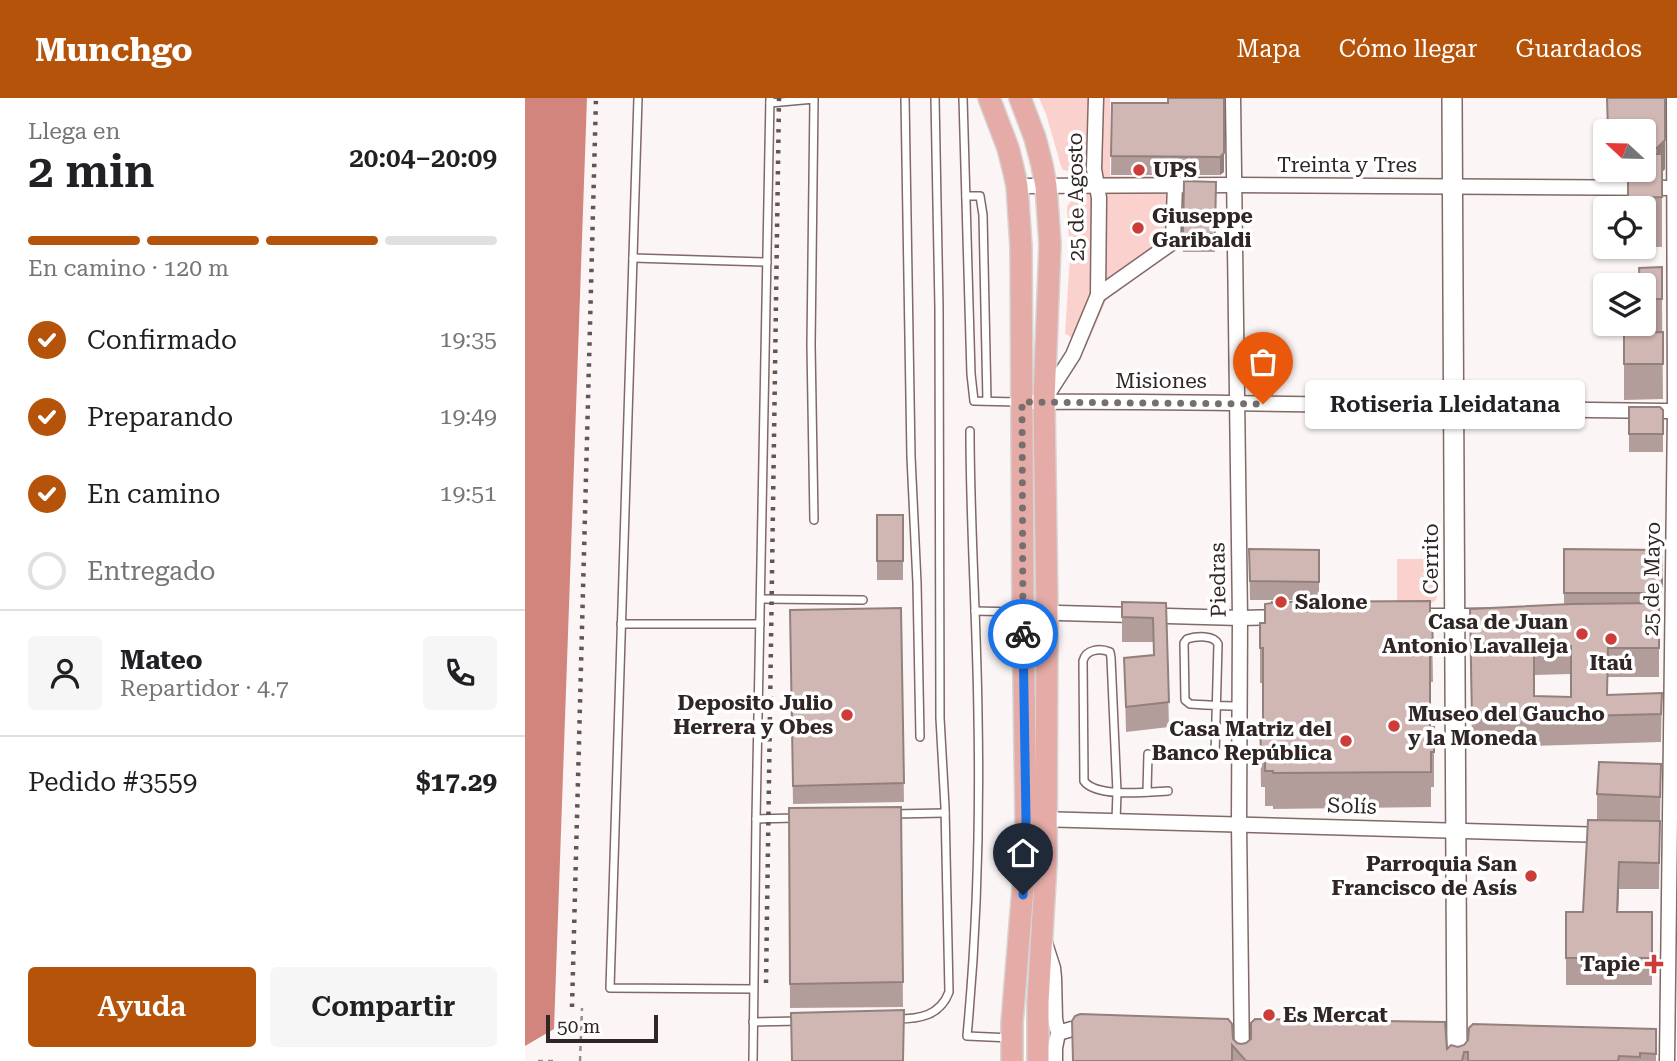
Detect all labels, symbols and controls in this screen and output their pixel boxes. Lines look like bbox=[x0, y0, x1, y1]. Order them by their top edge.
text: Munchgo bbox=[35, 30, 193, 69]
text: Mapa bbox=[1237, 35, 1301, 63]
text: Cómo llegar bbox=[1339, 35, 1477, 63]
text: Guardados bbox=[1515, 35, 1642, 63]
text: Llega en bbox=[28, 118, 120, 145]
north arrow bbox=[1593, 119, 1655, 182]
map controls bbox=[1593, 119, 1656, 336]
street label: 25 de Agosto bbox=[1063, 132, 1089, 262]
text: 20:04–20:09 bbox=[349, 143, 497, 173]
text: 2 min bbox=[28, 144, 155, 198]
street label: Treinta y Tres bbox=[1277, 153, 1417, 177]
place label: UPS bbox=[1153, 158, 1197, 182]
marker: UPS bbox=[1131, 162, 1147, 178]
button: locate bbox=[1593, 196, 1656, 259]
place label: Giuseppe Garibaldi bbox=[1152, 204, 1253, 252]
marker: Giuseppe Garibaldi bbox=[1130, 220, 1146, 236]
text: En camino · 120 m bbox=[28, 255, 229, 282]
button: layers bbox=[1593, 273, 1656, 336]
icon: check bbox=[28, 321, 66, 359]
text: Confirmado bbox=[87, 325, 237, 355]
text: 19:35 bbox=[440, 326, 497, 353]
pin bbox=[1233, 332, 1293, 404]
icon: bag bbox=[1244, 343, 1282, 381]
street label: Misiones bbox=[1115, 369, 1207, 393]
callout: Rotiseria Lleidatana bbox=[1305, 380, 1585, 428]
text: Rotiseria Lleidatana bbox=[1330, 391, 1560, 418]
icon: check bbox=[28, 398, 66, 436]
text: Preparando bbox=[87, 402, 233, 432]
text: 19:49 bbox=[440, 403, 497, 430]
icon: check bbox=[28, 475, 66, 513]
text: En camino bbox=[87, 479, 220, 509]
text: 19:51 bbox=[440, 480, 497, 507]
street label: 25 de Mayo bbox=[1639, 521, 1665, 637]
street label: Cerrito bbox=[1419, 523, 1443, 595]
street label: Piedras bbox=[1205, 542, 1231, 618]
text: Entregado bbox=[87, 556, 216, 586]
place label: Salone bbox=[1295, 590, 1368, 614]
marker: Salone bbox=[1273, 594, 1289, 610]
courier bbox=[988, 599, 1058, 669]
place label: Casa de Juan Antonio Lavalleja bbox=[1382, 610, 1569, 658]
icon: bike bbox=[1004, 615, 1042, 653]
marker: Casa de Juan Antonio Lavalleja bbox=[1574, 626, 1590, 642]
marker: Itaú bbox=[1603, 631, 1619, 647]
button: person bbox=[28, 636, 102, 710]
button: phone bbox=[423, 636, 497, 710]
text: Mateo bbox=[120, 645, 203, 675]
place label: Itaú bbox=[1590, 651, 1633, 675]
text: Repartidor · 4.7 bbox=[120, 675, 289, 702]
place label: Deposito Julio Herrera y Obes bbox=[673, 691, 833, 739]
place label: Museo del Gaucho y la Moneda bbox=[1408, 702, 1605, 750]
marker: Deposito Julio Herrera y Obes bbox=[839, 707, 855, 723]
place label: Casa Matriz del Banco República bbox=[1152, 717, 1333, 765]
marker: Museo del Gaucho y la Moneda bbox=[1386, 718, 1402, 734]
marker: Casa Matriz del Banco República bbox=[1338, 733, 1354, 749]
text: Pedido #3559 bbox=[28, 767, 197, 797]
text: $17.29 bbox=[416, 767, 497, 797]
street label: Solís bbox=[1327, 793, 1377, 819]
pin bbox=[993, 823, 1053, 895]
icon: home bbox=[1004, 834, 1042, 872]
place label: Parroquia San Francisco de Asís bbox=[1332, 852, 1517, 900]
marker: Parroquia San Francisco de Asís bbox=[1523, 868, 1539, 884]
place label: Tapie bbox=[1580, 952, 1640, 976]
marker: Tapie bbox=[1646, 956, 1662, 972]
button: Ayuda bbox=[28, 967, 256, 1047]
button: Compartir bbox=[270, 967, 497, 1047]
place label: Es Mercat bbox=[1283, 1003, 1388, 1027]
marker: Es Mercat bbox=[1261, 1007, 1277, 1023]
scale bar bbox=[546, 1012, 658, 1044]
text: 50 m bbox=[557, 1015, 600, 1038]

